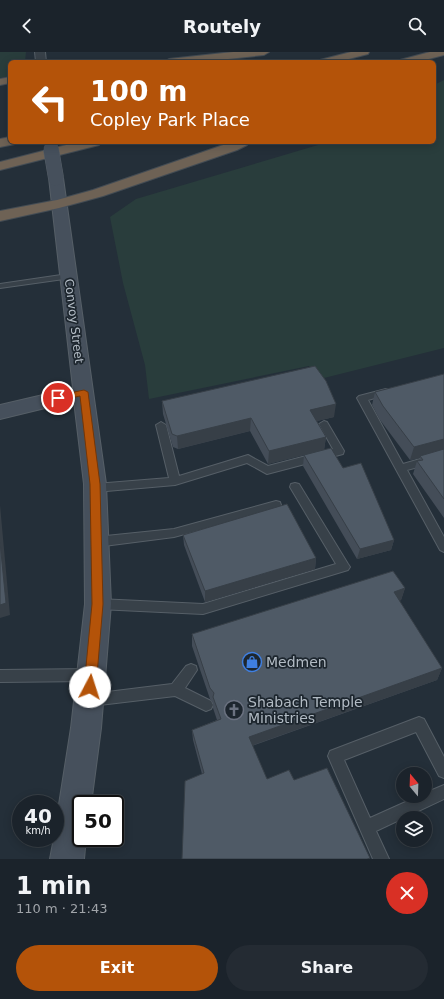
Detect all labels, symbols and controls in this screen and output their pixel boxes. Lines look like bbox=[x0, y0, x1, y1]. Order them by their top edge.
icon: back bbox=[16, 15, 38, 37]
icon: search bbox=[406, 15, 428, 37]
text: Routely bbox=[183, 16, 261, 37]
text: 100 m bbox=[90, 75, 187, 108]
icon: left bbox=[24, 76, 76, 128]
text: Copley Park Place bbox=[90, 109, 250, 130]
street label: Convoy Street bbox=[62, 278, 86, 364]
pin bbox=[41, 381, 75, 415]
icon: arrive bbox=[47, 387, 69, 409]
shop icon: Medmen bbox=[241, 651, 263, 673]
place label: Medmen bbox=[266, 654, 327, 670]
position arrow bbox=[69, 666, 111, 708]
place label: Shabach Temple Ministries bbox=[248, 694, 363, 726]
church icon: Shabach Temple Ministries bbox=[223, 699, 245, 721]
north arrow bbox=[396, 767, 432, 803]
map controls bbox=[396, 767, 432, 847]
speed limit sign: 50 bbox=[72, 795, 124, 847]
text: 40 bbox=[24, 804, 52, 828]
button: layers bbox=[396, 811, 432, 847]
text: km/h bbox=[25, 825, 51, 836]
text: 1 min bbox=[16, 872, 91, 900]
button: close bbox=[386, 872, 428, 914]
text: 110 m · 21:43 bbox=[16, 901, 107, 916]
button: Exit bbox=[16, 945, 218, 991]
button: Share bbox=[226, 945, 428, 991]

